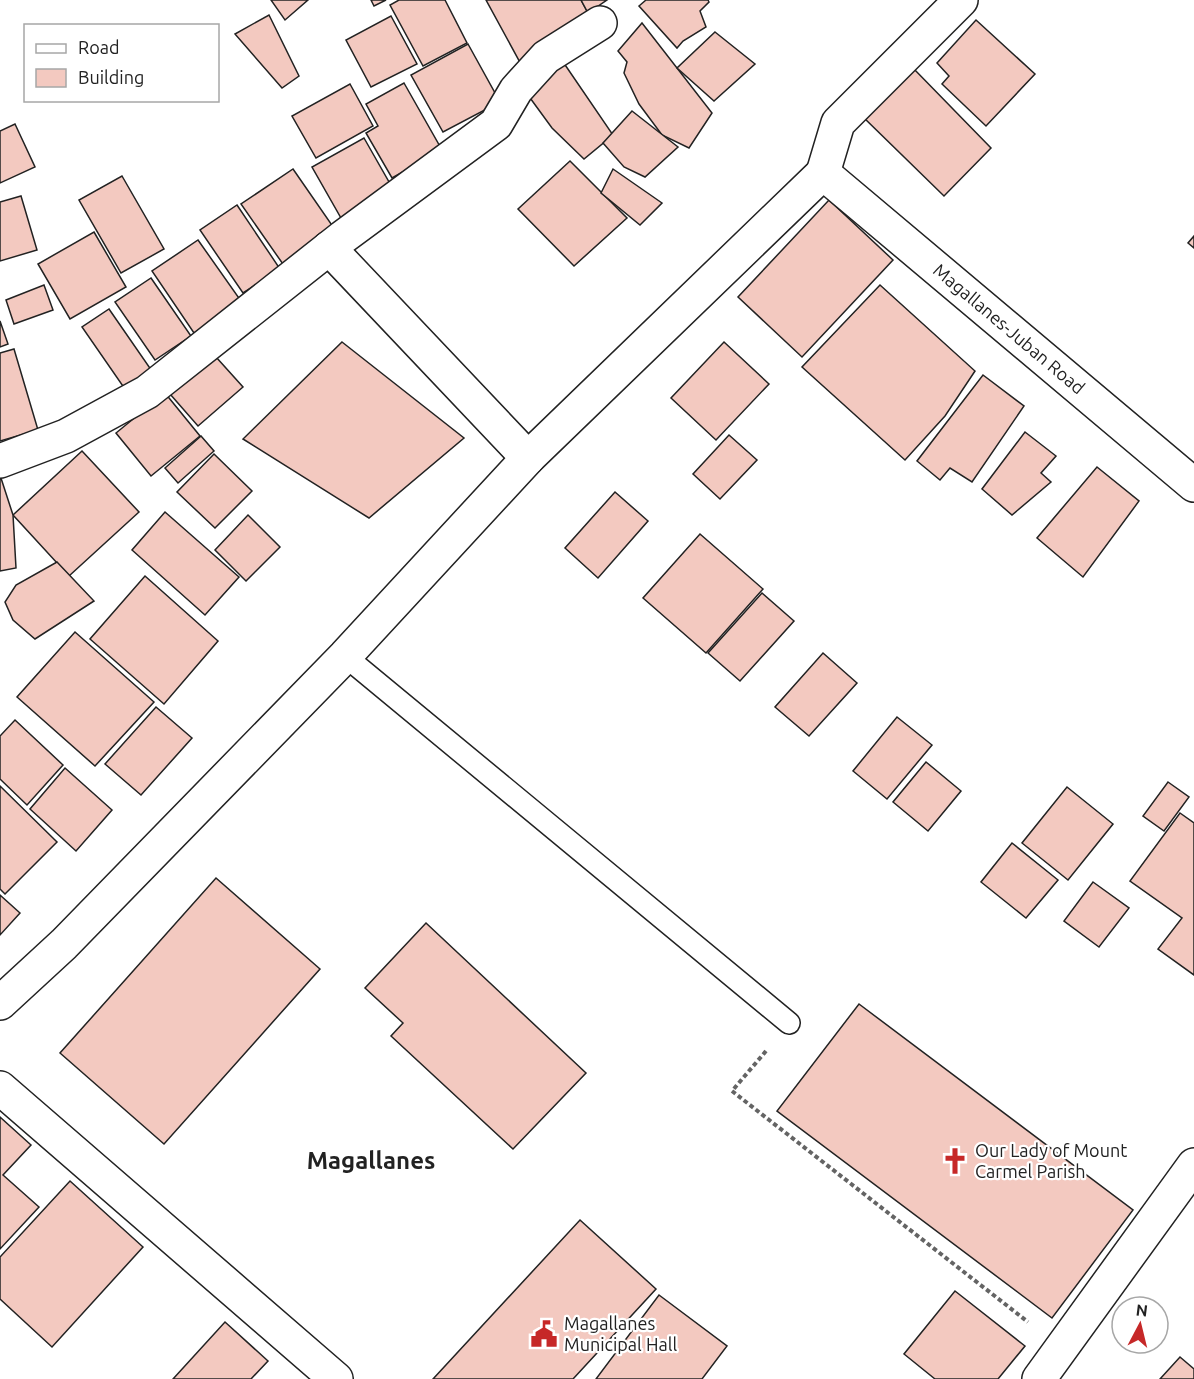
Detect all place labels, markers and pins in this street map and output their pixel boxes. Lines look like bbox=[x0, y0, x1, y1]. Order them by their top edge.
place label: Our Lady of Mount Carmel Parish bbox=[975, 1140, 1127, 1181]
church icon: Our Lady of Mount Carmel Parish bbox=[940, 1146, 970, 1176]
place label: Magallanes Municipal Hall bbox=[564, 1313, 677, 1354]
public building icon: Magallanes Municipal Hall bbox=[529, 1319, 559, 1349]

